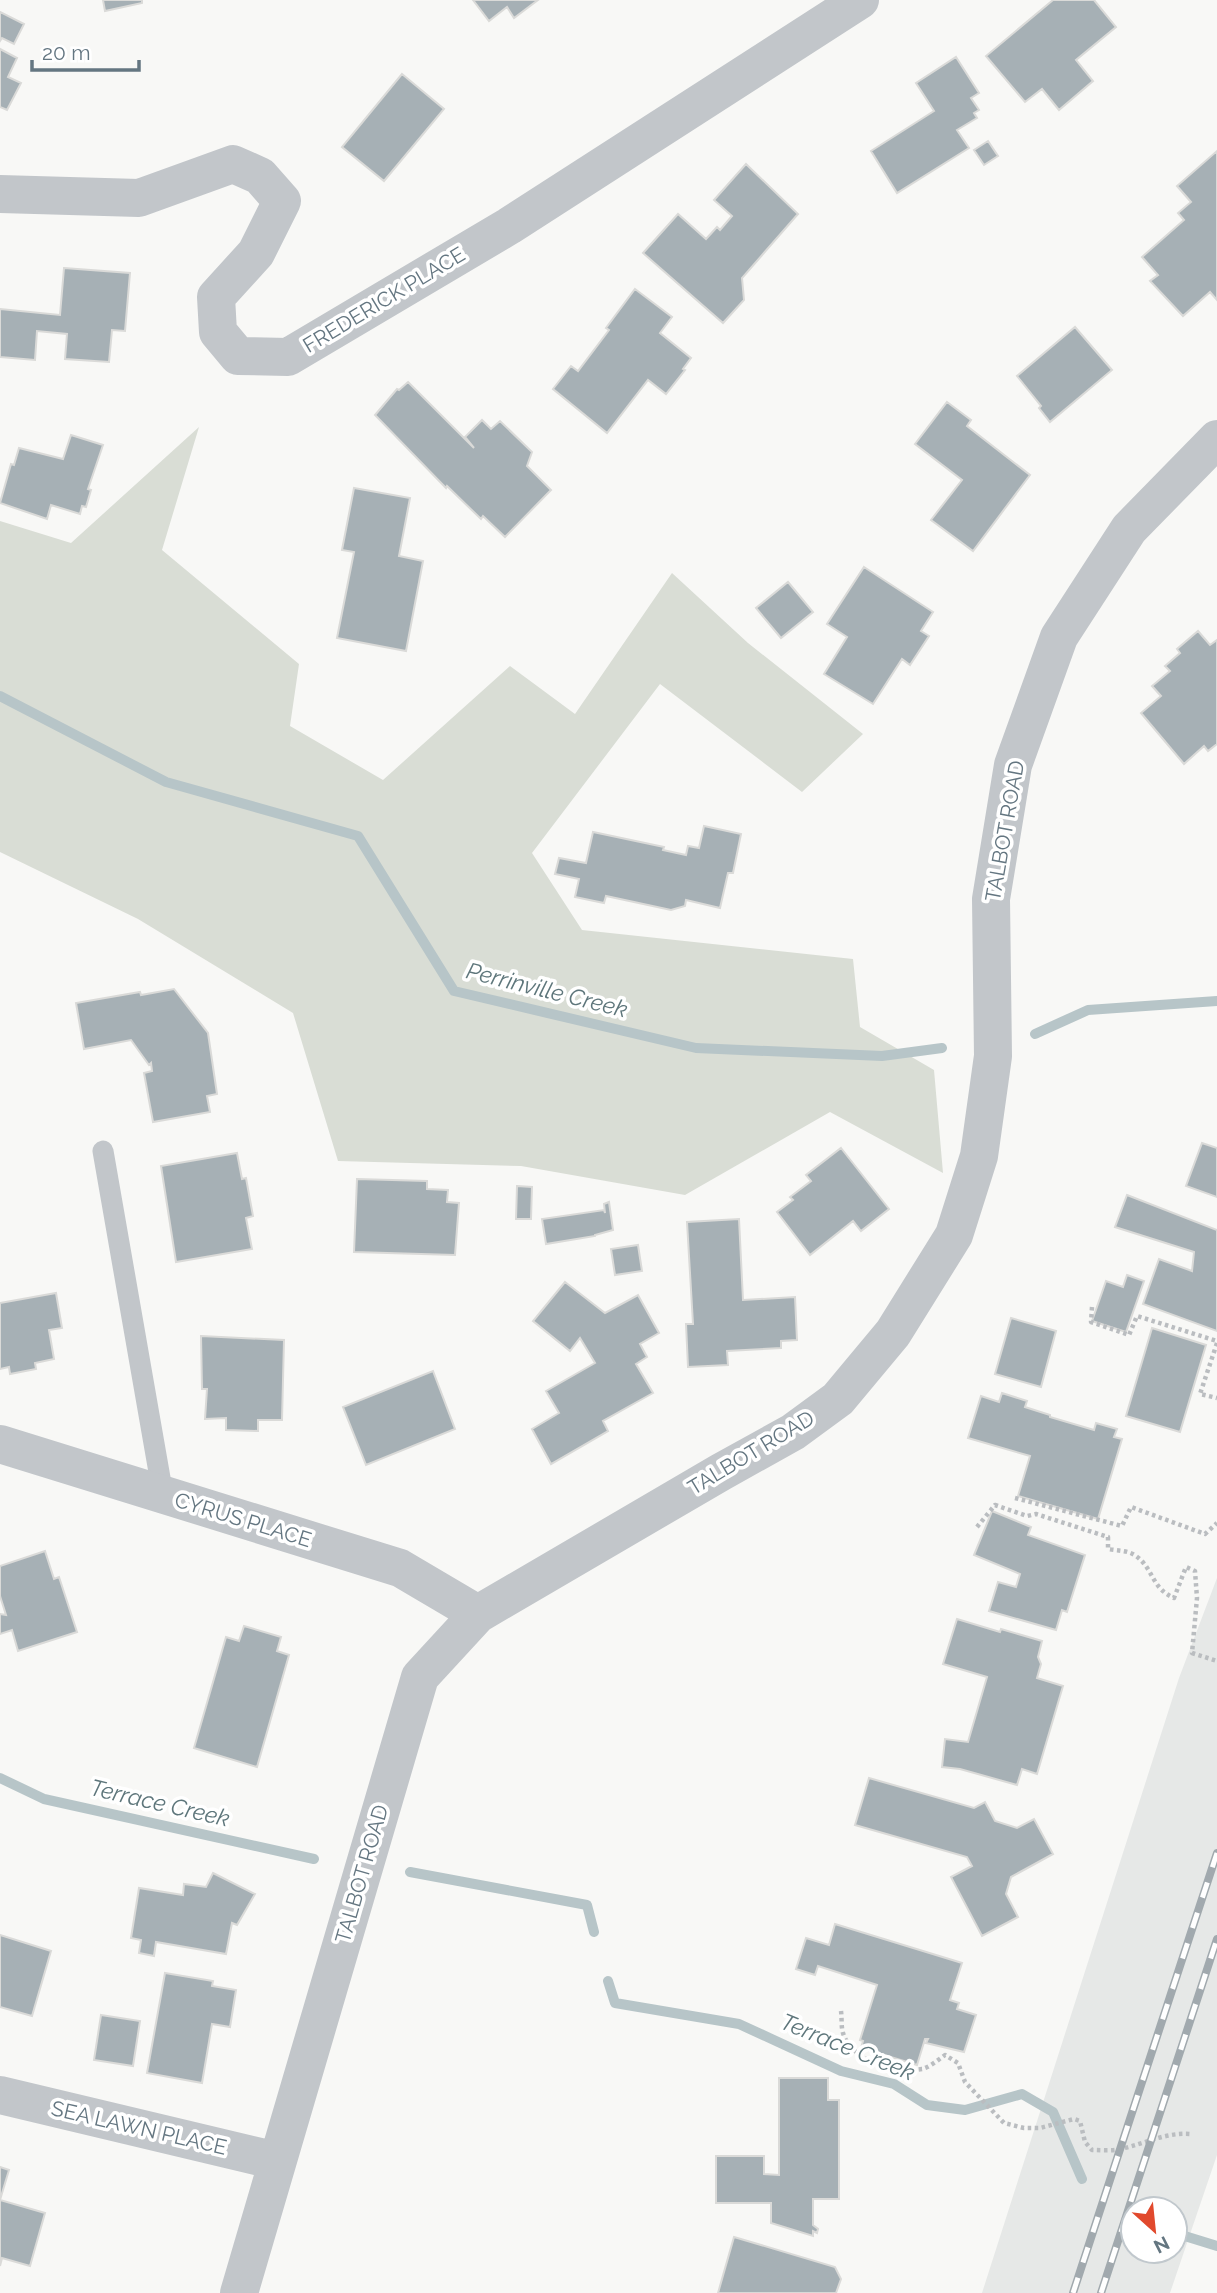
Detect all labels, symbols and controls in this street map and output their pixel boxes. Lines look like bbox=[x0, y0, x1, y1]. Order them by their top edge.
scale bar bbox=[32, 28, 138, 72]
text: 20 m bbox=[42, 40, 90, 65]
street label: FREDERICK PLACE bbox=[298, 241, 469, 358]
street label: TALBOT ROAD bbox=[980, 758, 1029, 903]
water label: Perrinville Creek bbox=[464, 956, 630, 1023]
street label: TALBOT ROAD bbox=[683, 1405, 818, 1500]
street label: CYRUS PLACE bbox=[172, 1487, 314, 1552]
water label: Terrace Creek bbox=[88, 1773, 232, 1832]
street label: TALBOT ROAD bbox=[330, 1802, 393, 1946]
water label: Terrace Creek bbox=[777, 2007, 919, 2086]
street label: SEA LAWN PLACE bbox=[49, 2095, 229, 2160]
north arrow bbox=[1119, 2195, 1189, 2265]
text: N bbox=[1150, 2232, 1173, 2258]

